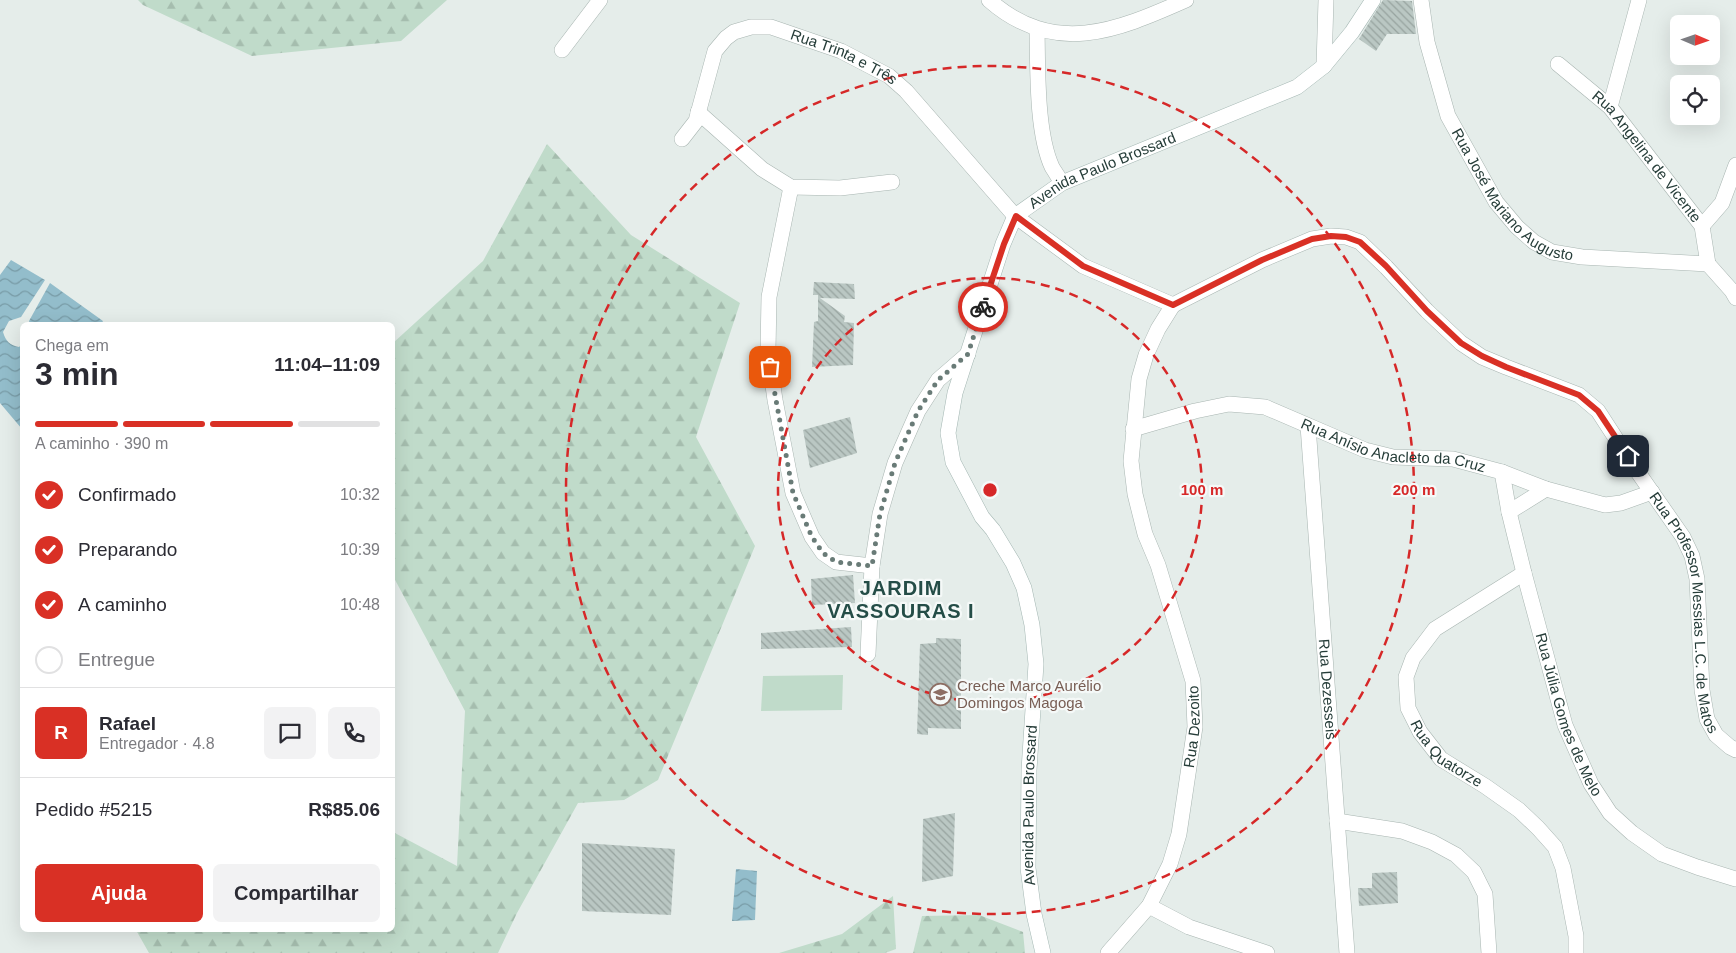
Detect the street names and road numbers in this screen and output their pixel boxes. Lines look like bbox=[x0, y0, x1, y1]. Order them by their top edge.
street label: Rua Trinta e Três bbox=[789, 25, 901, 88]
street label: Rua Angelina de Vicente bbox=[1589, 87, 1705, 225]
street label: Rua José Mariano Augusto bbox=[1449, 125, 1575, 263]
street label: Avenida Paulo Brossard bbox=[1025, 129, 1178, 212]
street label: Rua Anísio Anacleto da Cruz bbox=[1299, 415, 1488, 475]
street label: Rua Professor Messias L.C. de Matos bbox=[1646, 489, 1722, 736]
street label: Rua Júlia Gomes de Melo bbox=[1532, 631, 1606, 799]
street label: Rua Dezesseis bbox=[1316, 638, 1340, 740]
street label: Rua Dezoito bbox=[1180, 685, 1203, 769]
street label: Rua Quatorze bbox=[1407, 717, 1486, 790]
street label: Avenida Paulo Brossard bbox=[1019, 725, 1040, 887]

